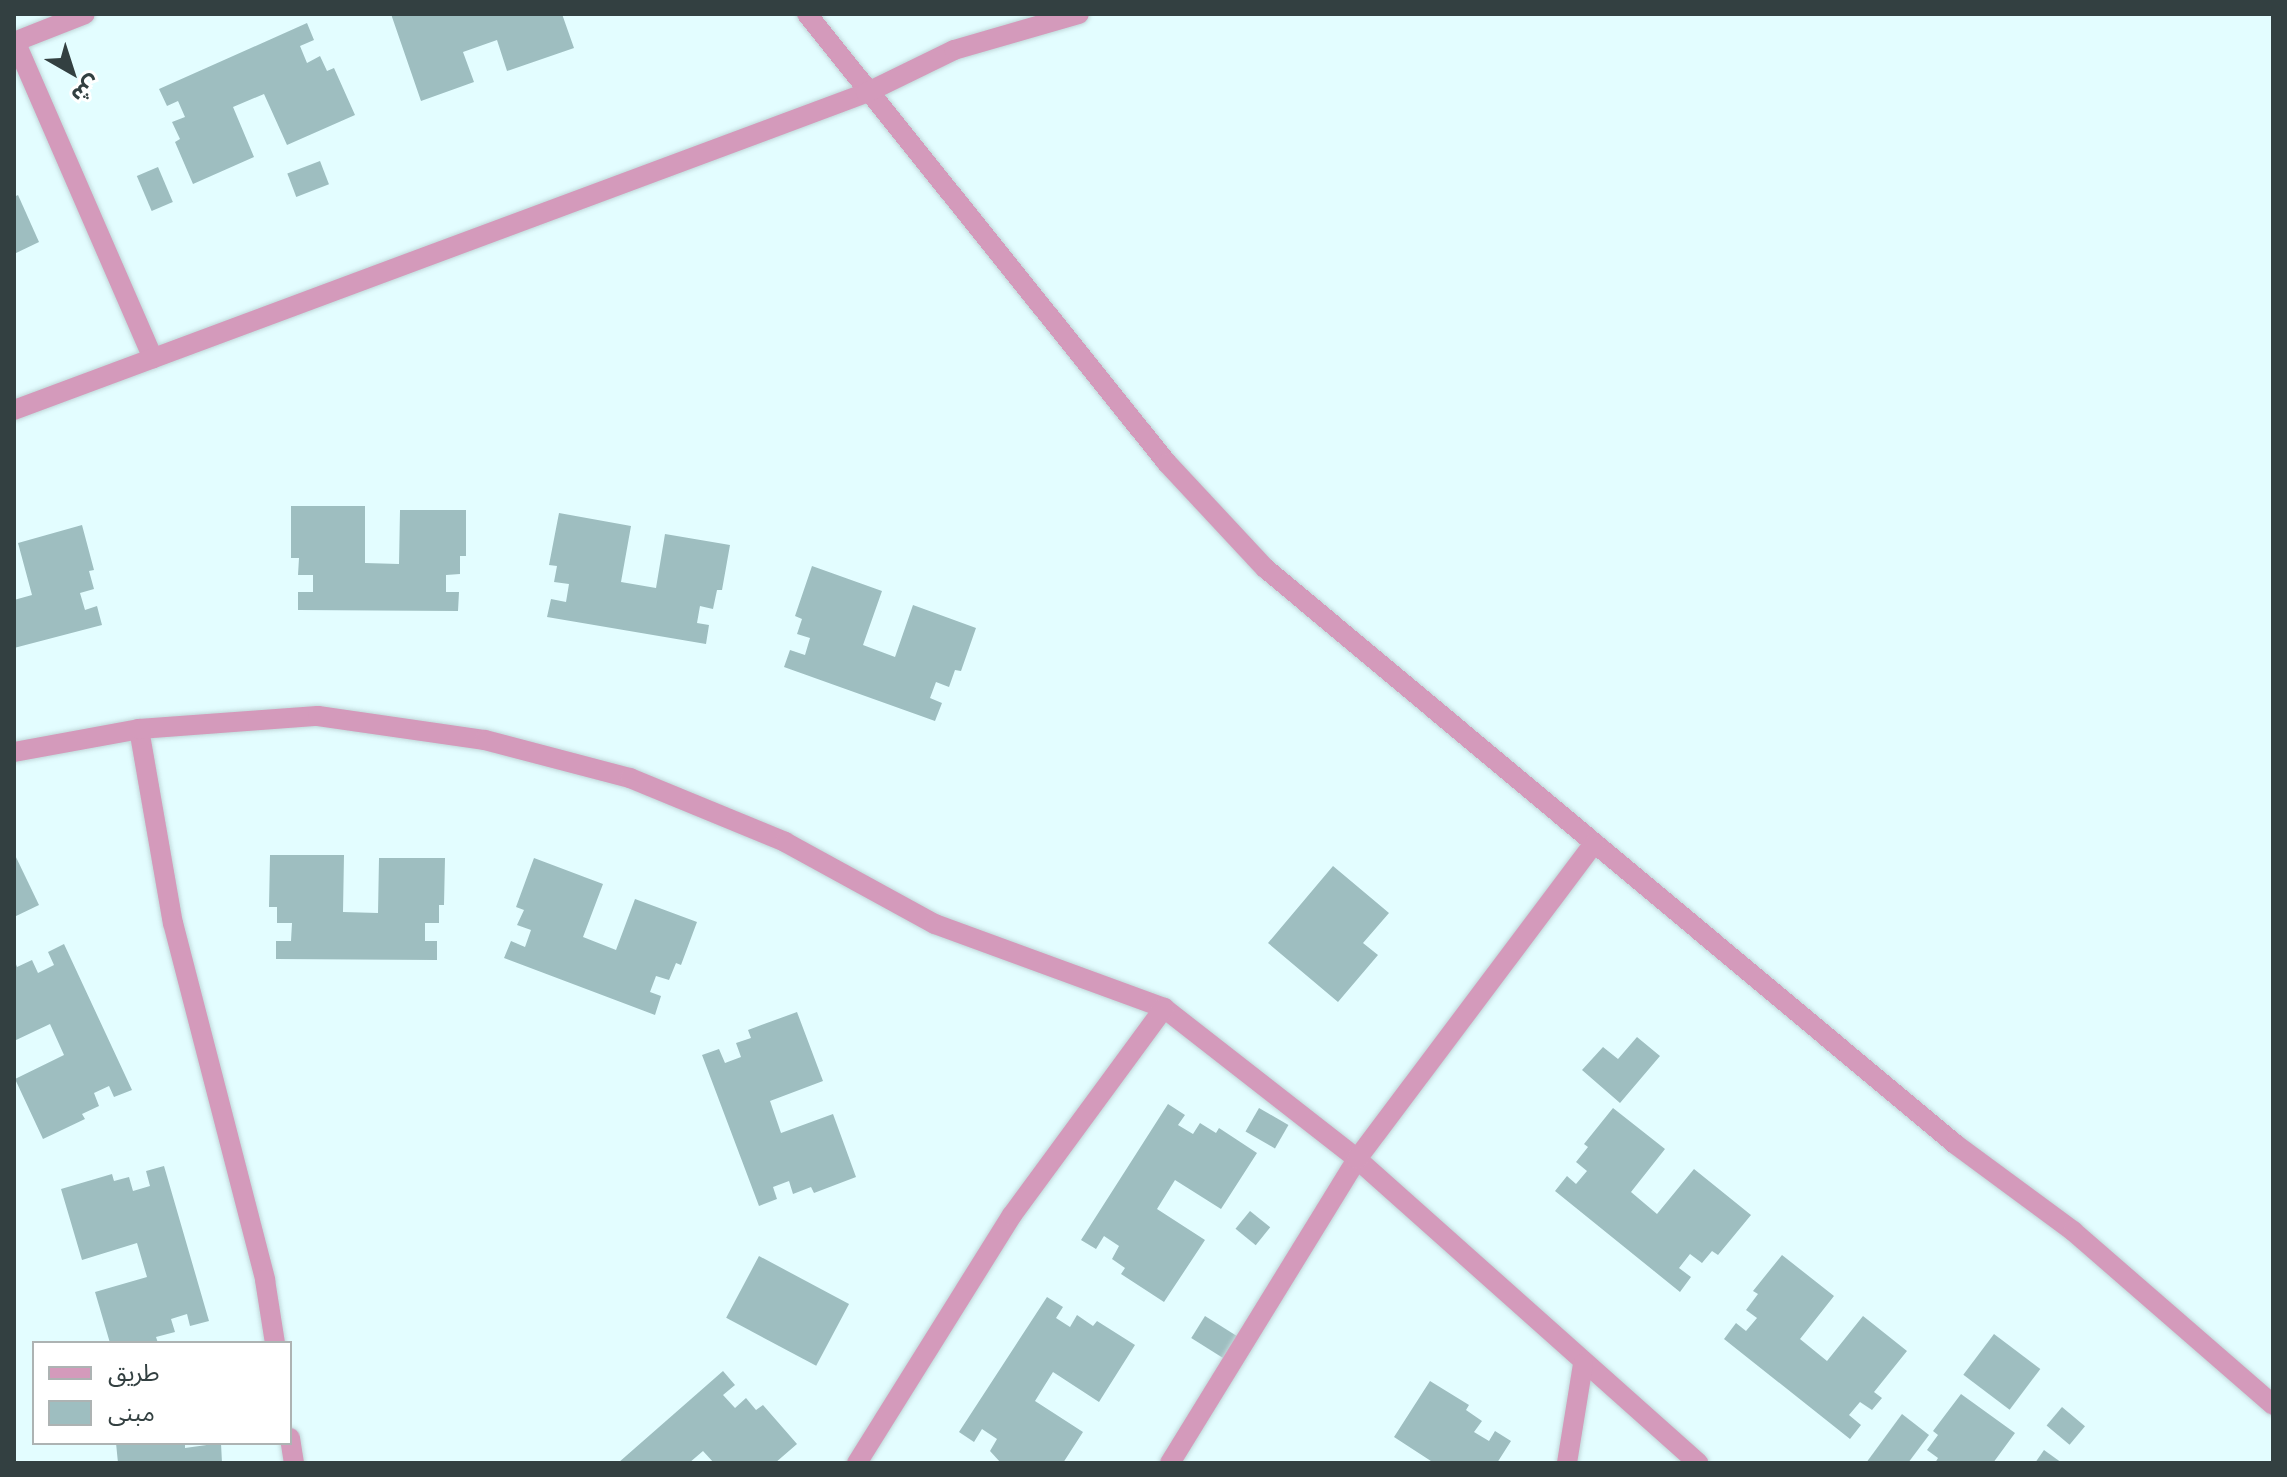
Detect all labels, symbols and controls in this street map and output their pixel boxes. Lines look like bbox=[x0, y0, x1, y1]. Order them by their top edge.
north arrow bbox=[32, 32, 112, 112]
text: ش bbox=[67, 71, 107, 110]
legend bbox=[32, 1341, 292, 1445]
text: طريق bbox=[108, 1357, 160, 1386]
text: مبنى bbox=[108, 1397, 155, 1426]

